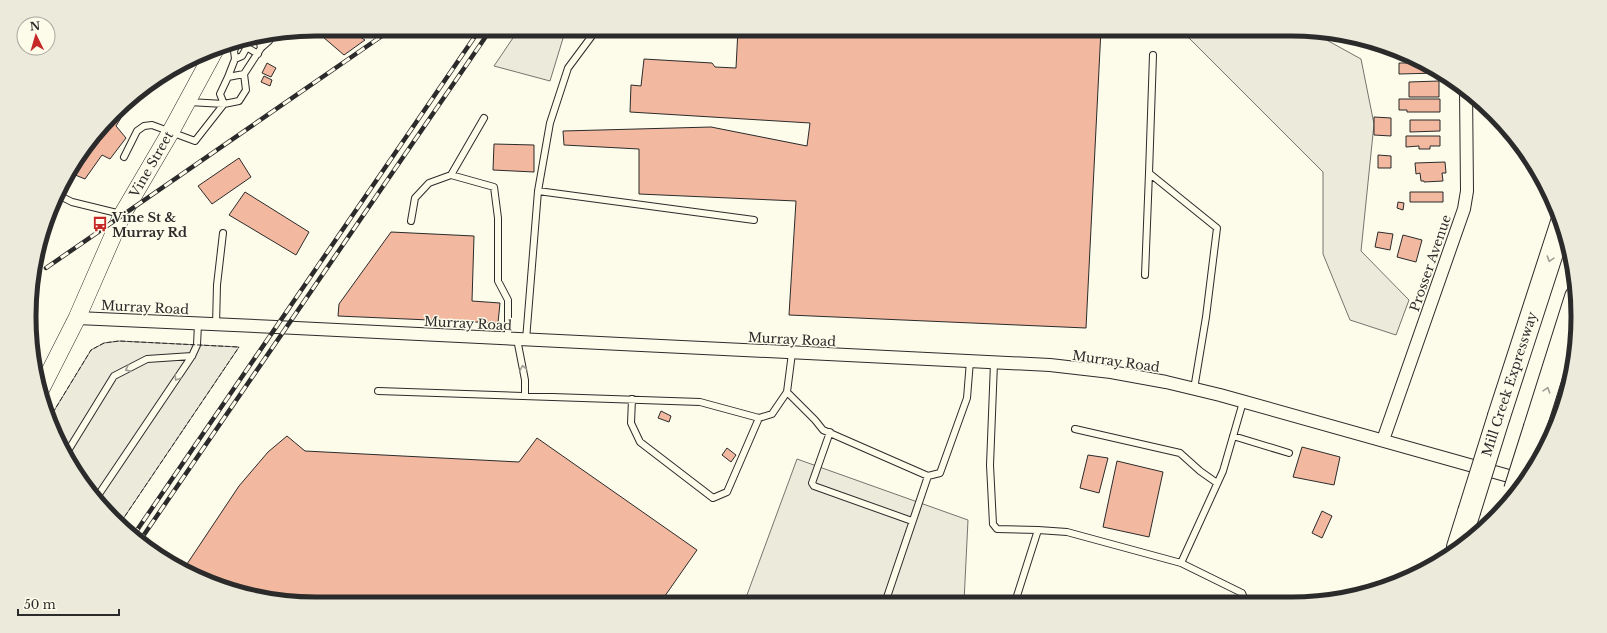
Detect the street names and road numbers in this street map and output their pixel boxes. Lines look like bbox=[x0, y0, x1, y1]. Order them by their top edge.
street label: Vine Street bbox=[125, 128, 177, 201]
street label: Prosser Avenue bbox=[1406, 212, 1455, 314]
street label: Murray Road bbox=[100, 297, 190, 318]
street label: Mill Creek Expressway bbox=[1478, 309, 1541, 459]
street label: Murray Road bbox=[423, 313, 513, 334]
street label: Murray Road bbox=[747, 329, 837, 350]
street label: Murray Road bbox=[1071, 347, 1161, 376]

